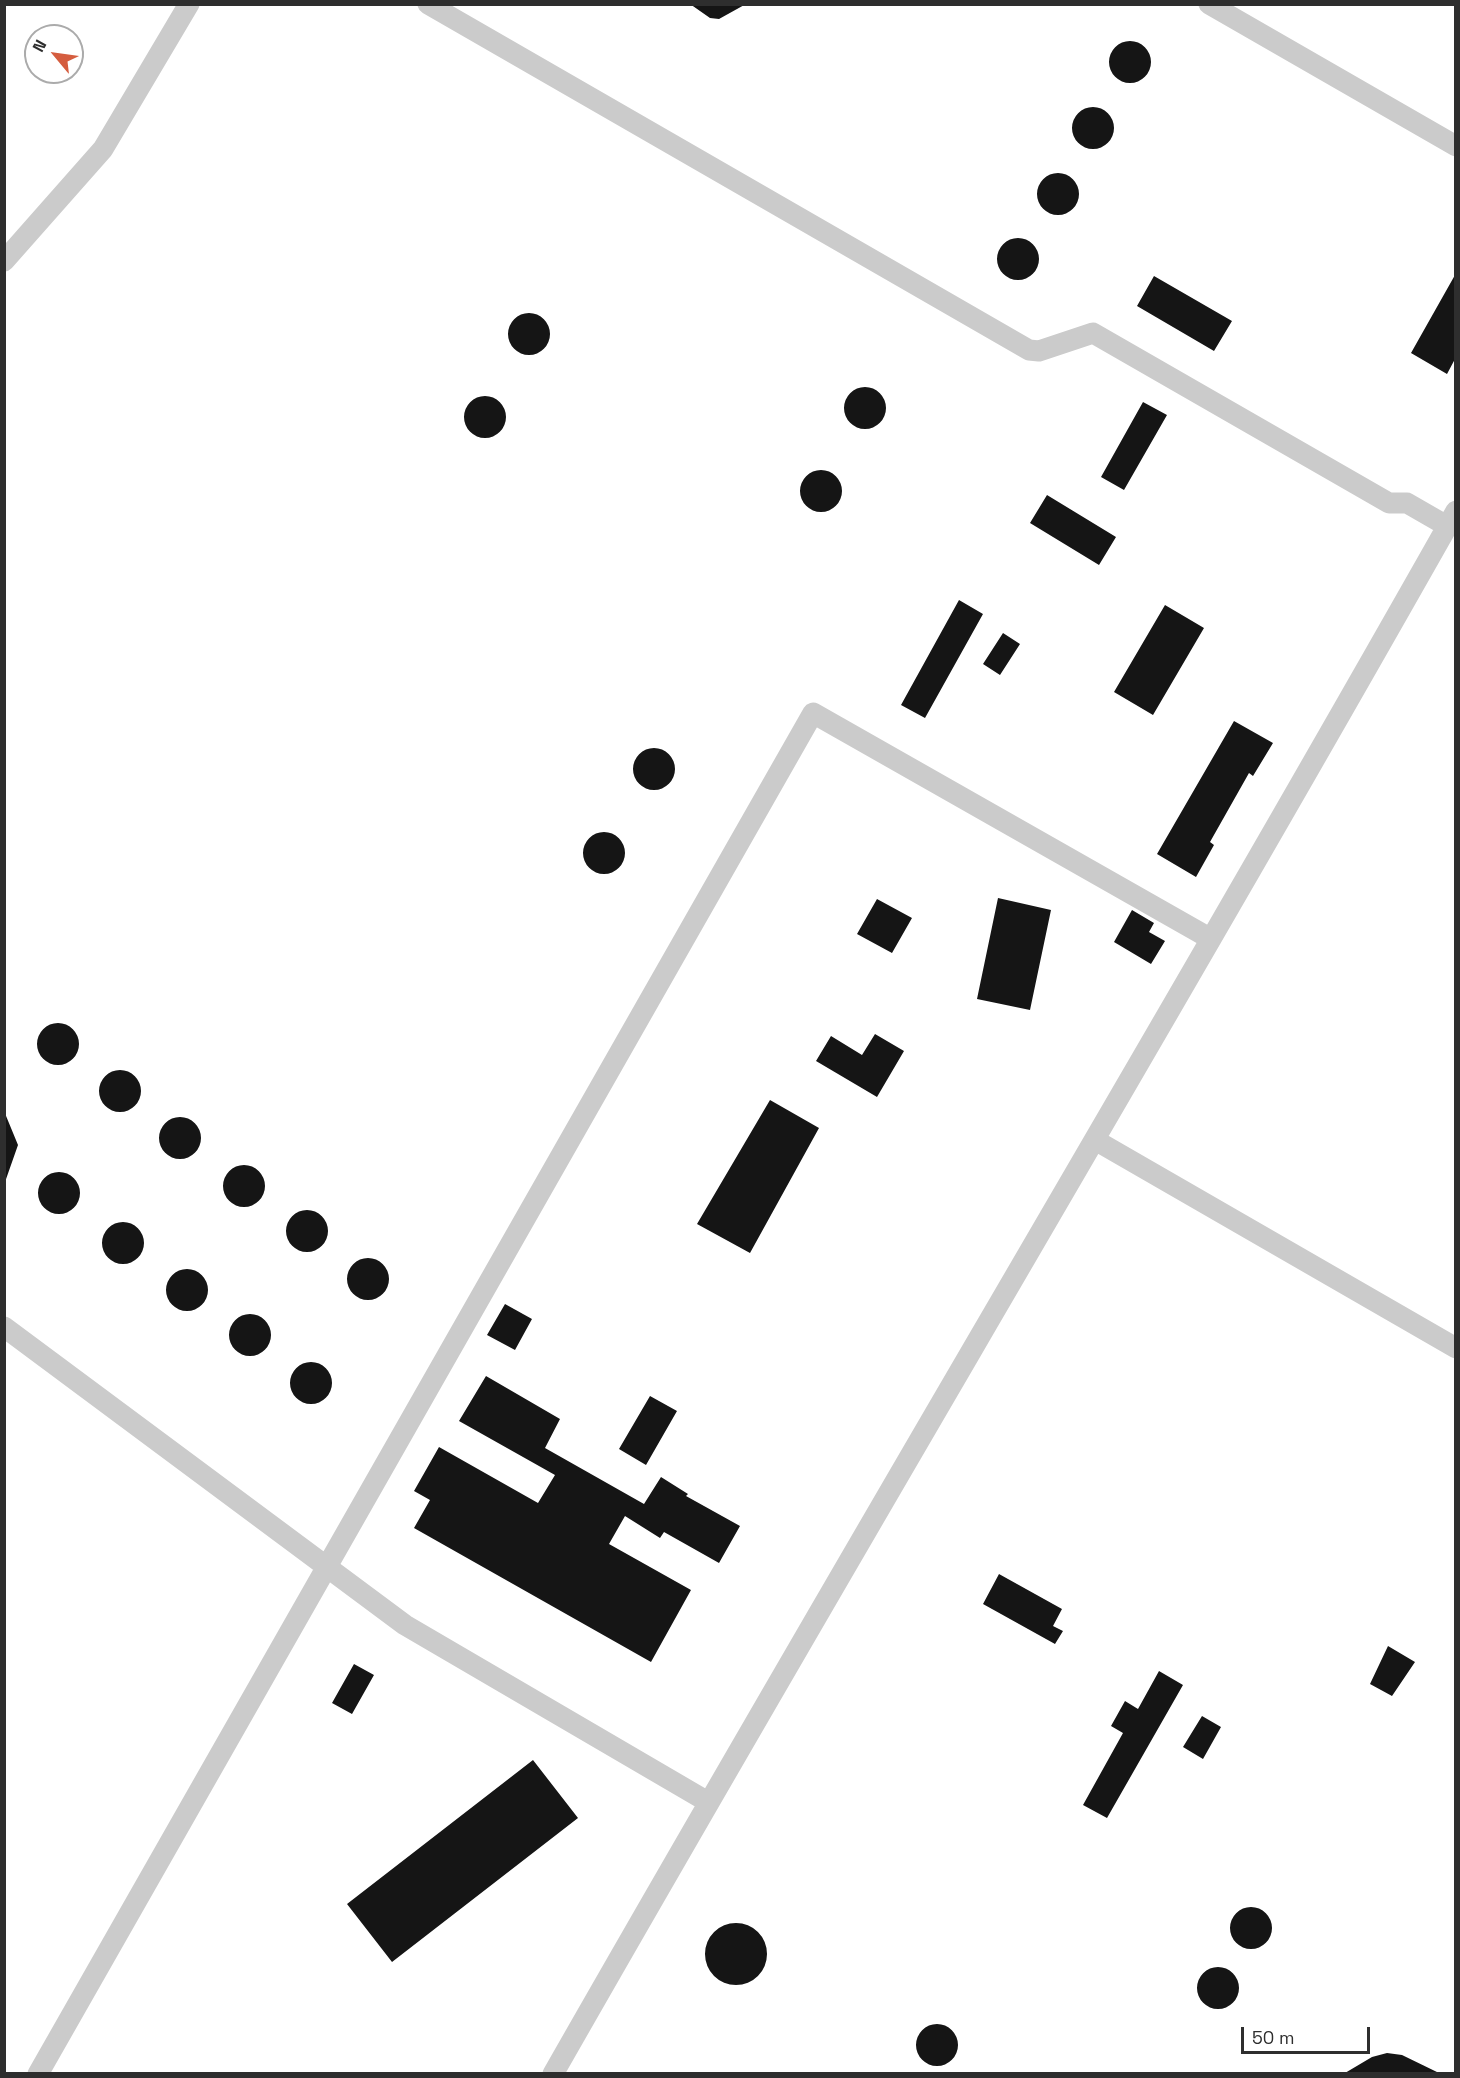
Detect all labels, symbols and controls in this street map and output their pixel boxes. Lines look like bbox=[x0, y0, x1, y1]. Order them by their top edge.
north arrow bbox=[24, 24, 84, 84]
text: N bbox=[28, 36, 51, 56]
scale bar bbox=[1244, 2015, 1373, 2053]
text: 50 m bbox=[1252, 2026, 1294, 2049]

